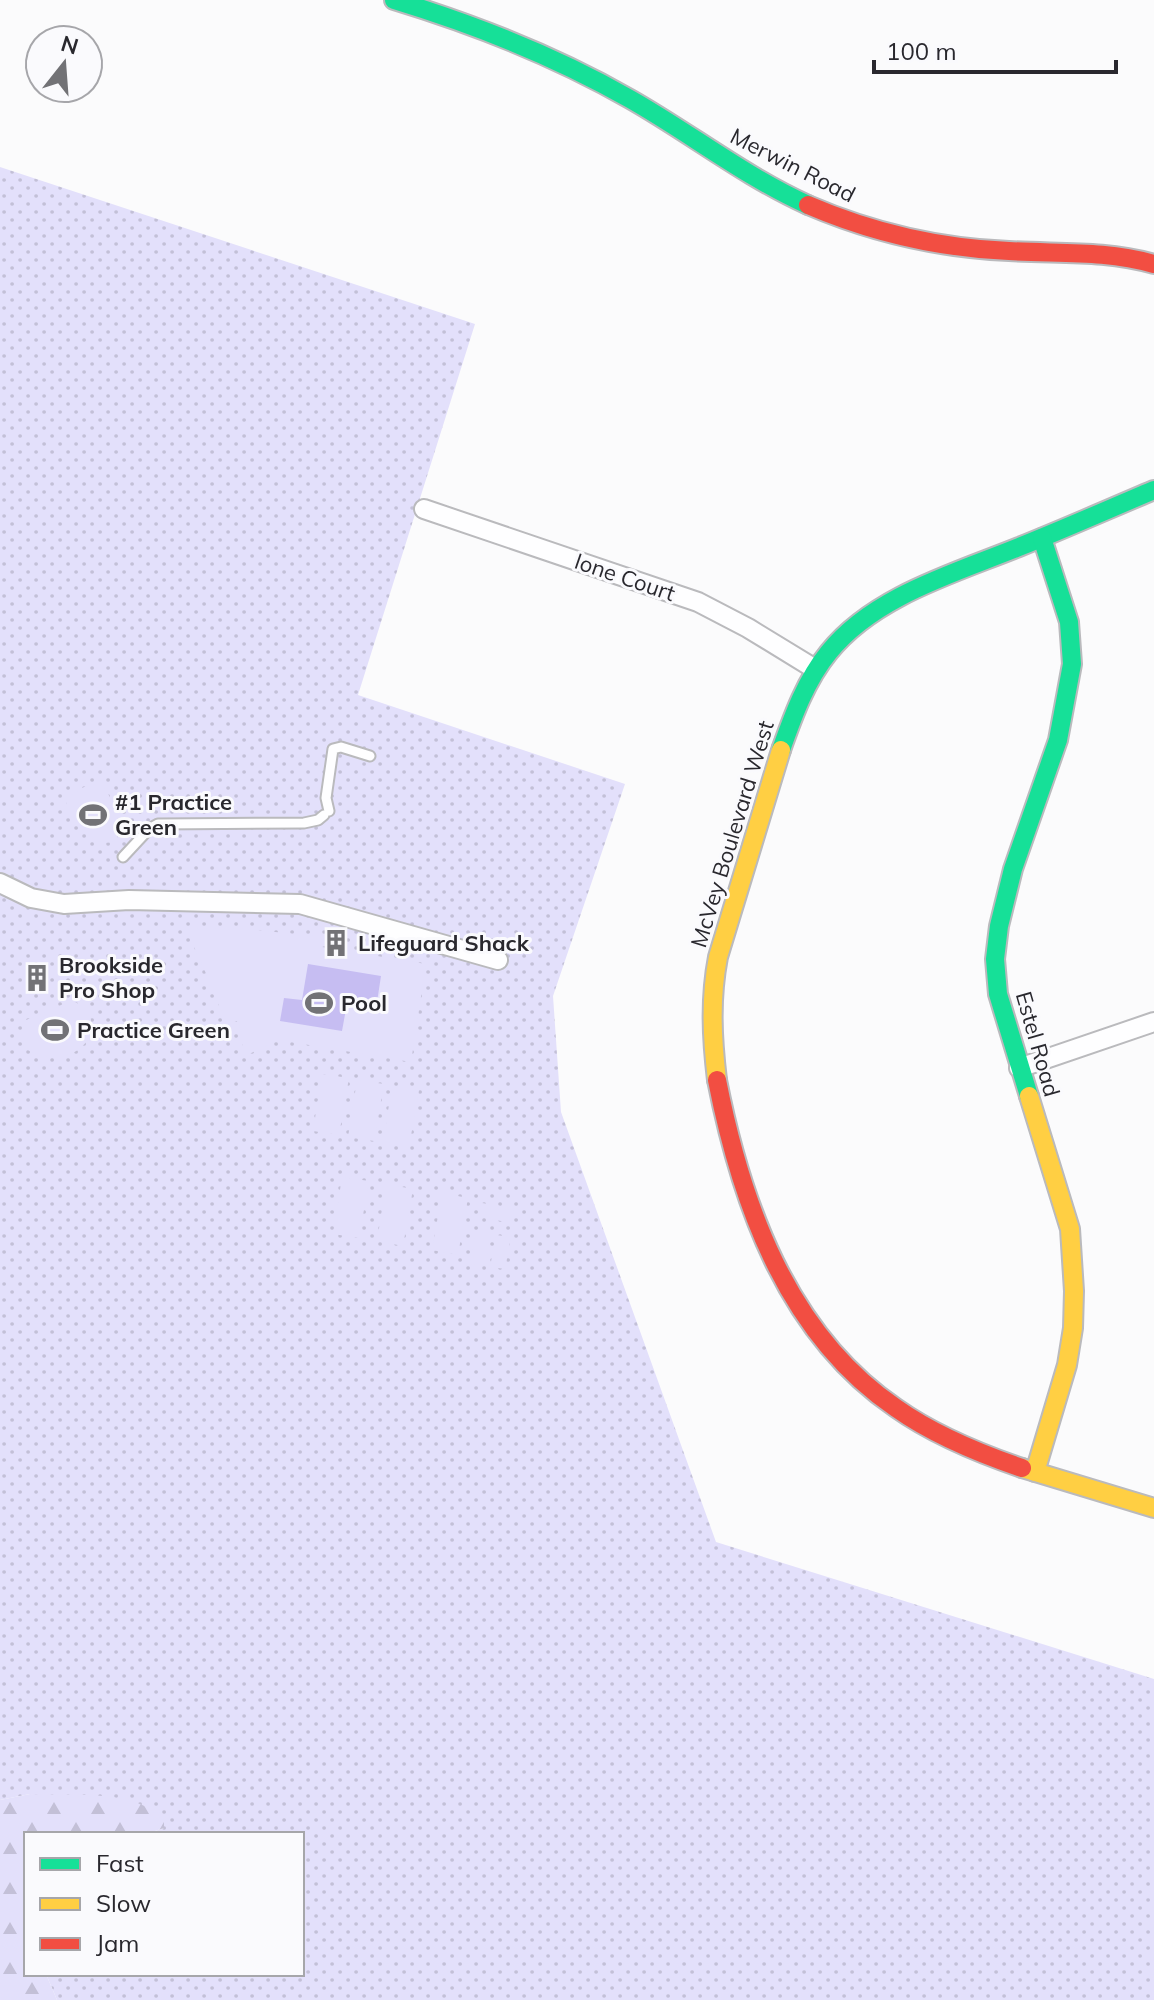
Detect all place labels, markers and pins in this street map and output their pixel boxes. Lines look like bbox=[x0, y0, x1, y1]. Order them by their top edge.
place label: #1 Practice Green bbox=[115, 788, 232, 841]
sports icon: #1 Practice Green bbox=[78, 800, 108, 830]
building icon: Lifeguard Shack bbox=[321, 928, 351, 958]
place label: Lifeguard Shack bbox=[358, 929, 530, 957]
place label: Brookside Pro Shop bbox=[59, 951, 163, 1004]
building icon: Brookside Pro Shop bbox=[22, 963, 52, 993]
sports icon: Pool bbox=[304, 988, 334, 1018]
place label: Pool bbox=[341, 989, 387, 1017]
sports icon: Practice Green bbox=[40, 1015, 70, 1045]
place label: Practice Green bbox=[77, 1016, 230, 1044]

